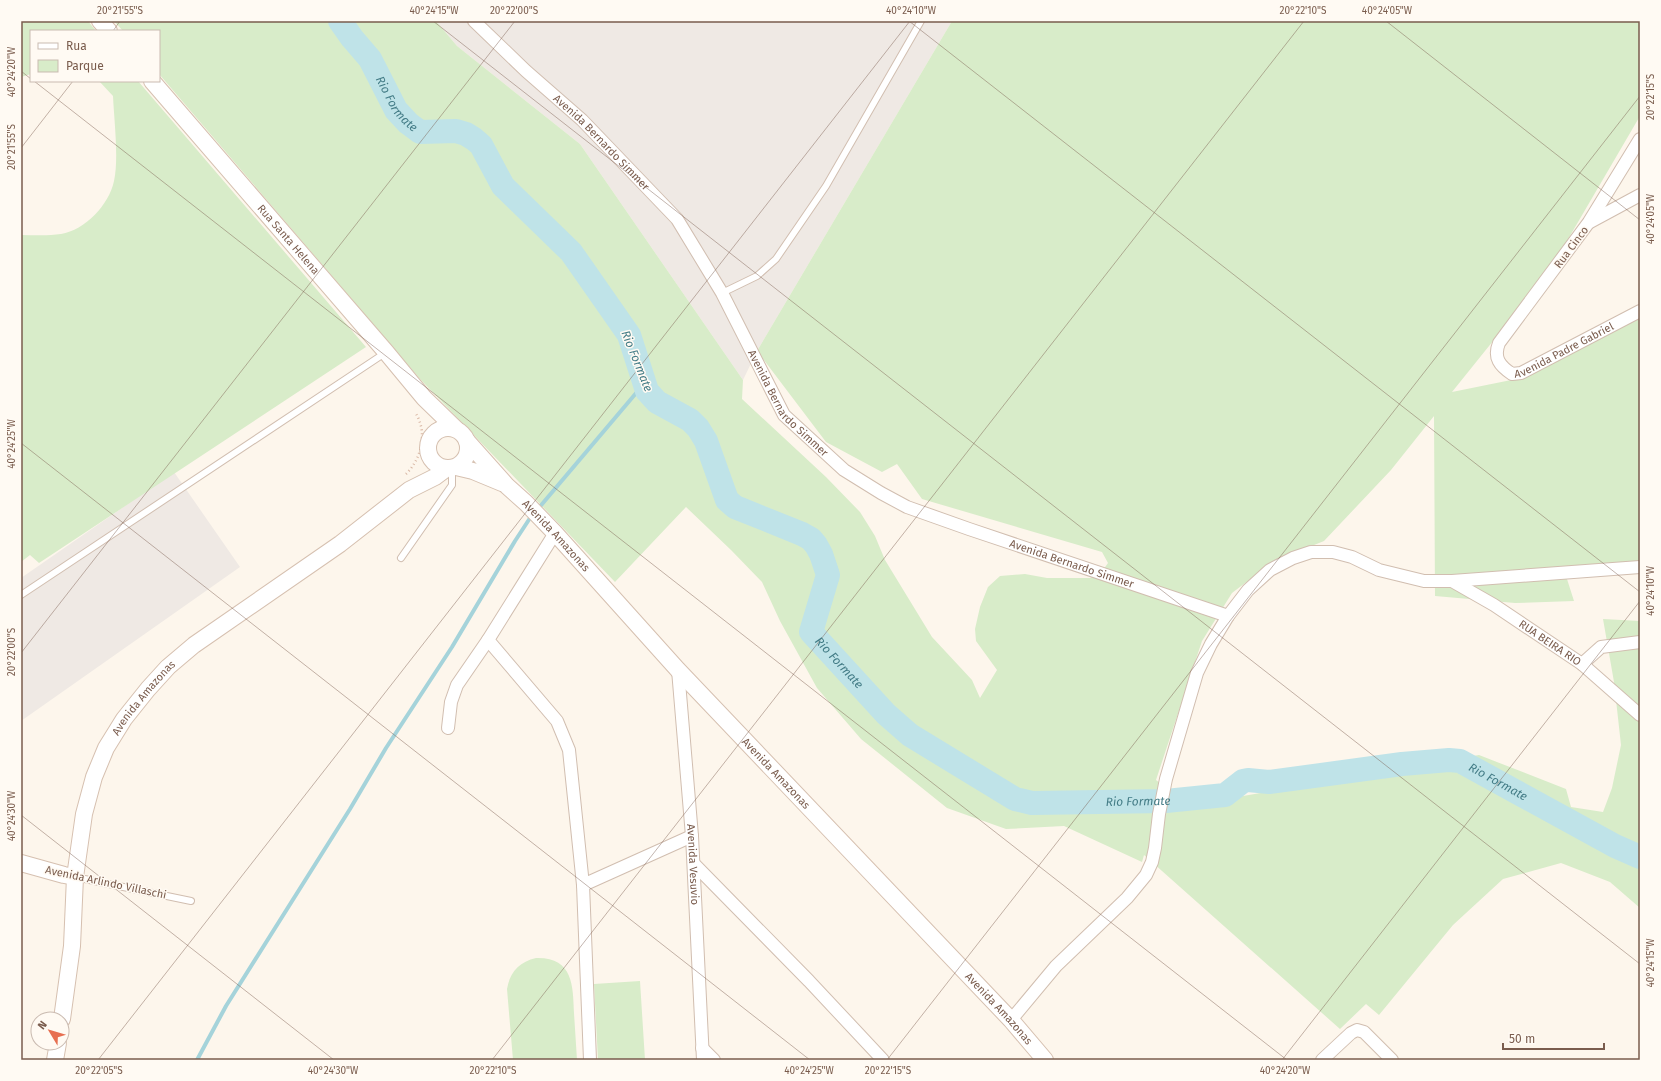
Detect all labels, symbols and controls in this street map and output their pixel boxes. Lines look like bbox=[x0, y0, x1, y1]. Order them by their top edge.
text: 20°21'55"S bbox=[97, 5, 144, 17]
text: 40°24'15"W bbox=[409, 5, 459, 17]
text: 20°22'00"S bbox=[490, 5, 539, 17]
text: 40°24'10"W bbox=[886, 5, 937, 17]
text: 20°22'10"S bbox=[1279, 5, 1327, 17]
text: 40°24'05"W bbox=[1362, 5, 1413, 17]
legend bbox=[30, 30, 160, 82]
text: Rua bbox=[66, 39, 87, 53]
text: 40°24'20"W bbox=[6, 46, 18, 97]
text: Parque bbox=[66, 59, 104, 73]
text: 20°22'15"S bbox=[1645, 73, 1657, 120]
water label: Rio Formate bbox=[373, 74, 420, 135]
street label: Avenida Bernardo Simmer bbox=[551, 92, 652, 194]
text: 20°21'55"S bbox=[6, 123, 18, 170]
text: 40°24'05"W bbox=[1645, 193, 1657, 244]
street label: Rua Santa Helena bbox=[254, 202, 322, 277]
street label: Rua Cinco bbox=[1551, 224, 1591, 271]
street label: Avenida Padre Gabriel bbox=[1514, 320, 1616, 381]
water label: Rio Formate bbox=[618, 328, 656, 394]
street label: Avenida Bernardo Simmer bbox=[745, 348, 831, 460]
text: 40°24'25"W bbox=[6, 418, 18, 469]
street label: Avenida Amazonas bbox=[519, 497, 592, 574]
street label: Avenida Bernardo Simmer bbox=[1008, 537, 1136, 591]
text: 40°24'10"W bbox=[1645, 565, 1657, 616]
street label: RUA BEIRA RIO bbox=[1516, 618, 1584, 669]
text: 20°22'00"S bbox=[6, 627, 18, 676]
water label: Rio Formate bbox=[812, 634, 866, 691]
street label: Avenida Amazonas bbox=[110, 658, 178, 738]
street label: Avenida Amazonas bbox=[739, 735, 813, 812]
water label: Rio Formate bbox=[1466, 760, 1530, 804]
text: 40°24'30"W bbox=[6, 790, 18, 841]
water label: Rio Formate bbox=[1106, 794, 1171, 809]
street label: Avenida Vesuvio bbox=[684, 823, 701, 905]
street label: Avenida Arlindo Villaschi bbox=[44, 863, 168, 902]
text: 40°24'15"W bbox=[1645, 938, 1657, 988]
street label: Avenida Amazonas bbox=[962, 970, 1035, 1047]
north arrow bbox=[30, 1011, 70, 1051]
text: N bbox=[35, 1018, 50, 1032]
scale bar bbox=[1503, 1025, 1604, 1051]
text: 50 m bbox=[1509, 1032, 1535, 1046]
text: 20°22'05"S bbox=[75, 1065, 123, 1077]
text: 40°24'30"W bbox=[308, 1065, 359, 1077]
text: 20°22'10"S bbox=[469, 1065, 517, 1077]
text: 40°24'25"W bbox=[784, 1065, 835, 1077]
text: 20°22'15"S bbox=[865, 1065, 912, 1077]
text: 40°24'20"W bbox=[1260, 1065, 1311, 1077]

